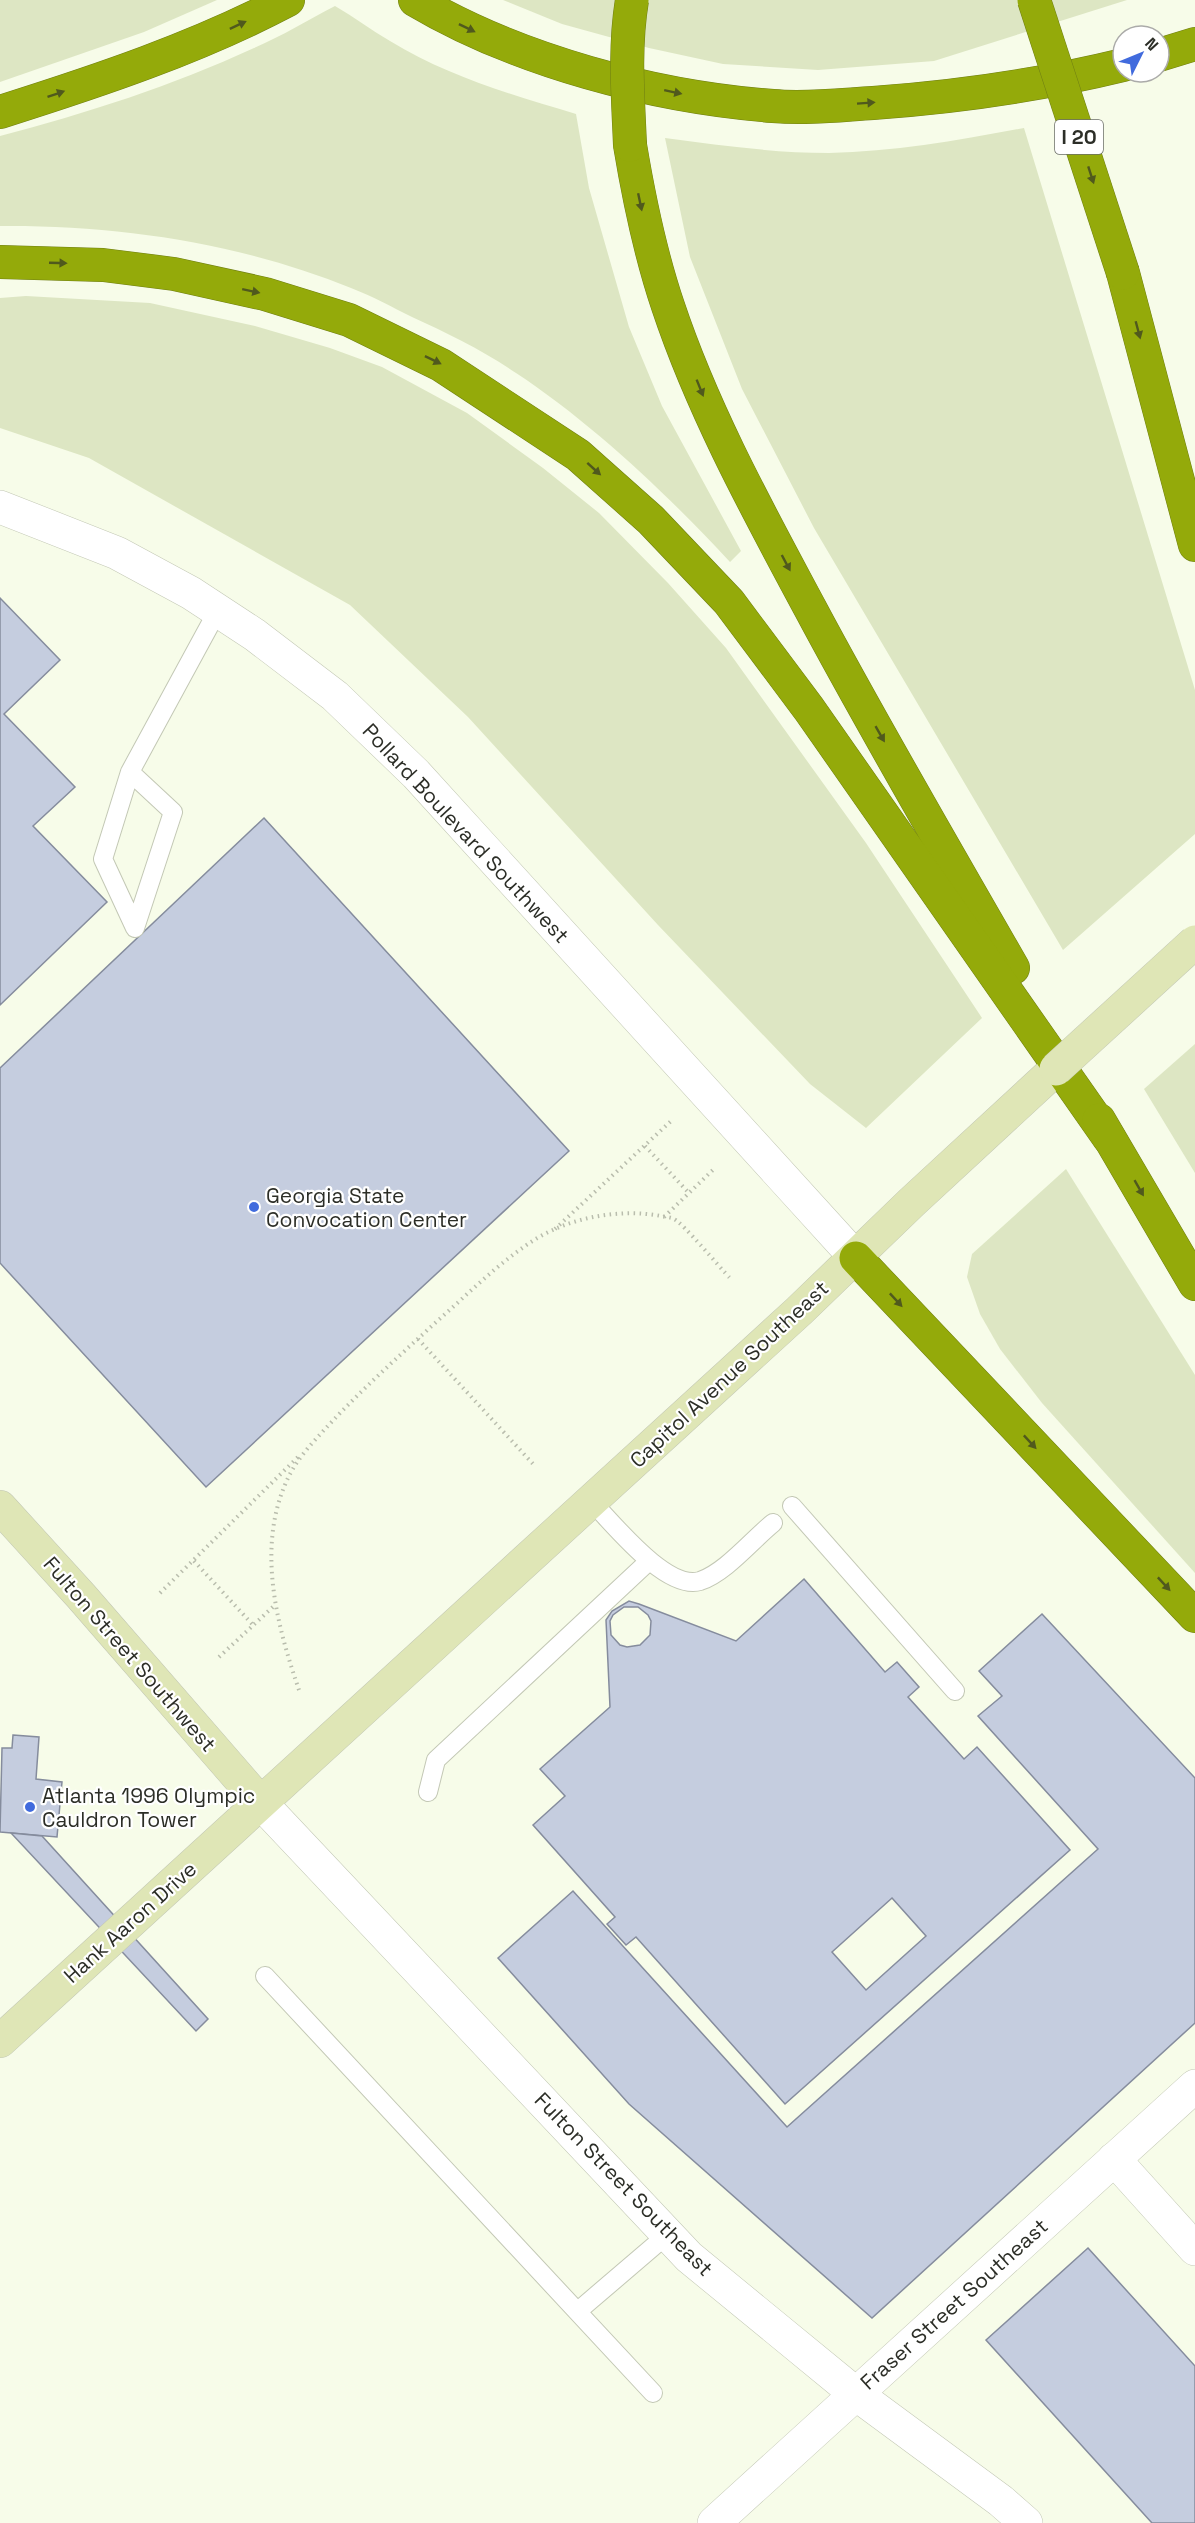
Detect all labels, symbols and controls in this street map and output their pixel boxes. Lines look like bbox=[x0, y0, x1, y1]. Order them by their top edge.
one-way arrow bbox=[230, 21, 247, 30]
one-way arrow bbox=[458, 22, 476, 32]
north arrow bbox=[1111, 24, 1171, 84]
text: N bbox=[1140, 33, 1163, 55]
one-way arrow bbox=[47, 88, 65, 98]
one-way arrow bbox=[663, 88, 682, 97]
one-way arrow bbox=[857, 99, 876, 108]
road number: I 20 bbox=[1055, 120, 1103, 154]
one-way arrow bbox=[1087, 166, 1097, 184]
one-way arrow bbox=[636, 193, 645, 212]
one-way arrow bbox=[49, 258, 68, 268]
one-way arrow bbox=[242, 287, 261, 296]
one-way arrow bbox=[1134, 321, 1144, 339]
one-way arrow bbox=[424, 356, 441, 365]
one-way arrow bbox=[695, 379, 705, 397]
one-way arrow bbox=[586, 462, 601, 475]
one-way arrow bbox=[781, 555, 791, 572]
street label: Pollard Boulevard Southwest bbox=[357, 717, 575, 949]
one-way arrow bbox=[875, 726, 885, 743]
one-way arrow bbox=[1133, 1180, 1144, 1196]
place label: Georgia State Convocation Center bbox=[266, 1182, 467, 1233]
marker: Georgia State Convocation Center bbox=[247, 1200, 261, 1214]
street label: Capitol Avenue Southeast bbox=[624, 1275, 834, 1473]
one-way arrow bbox=[889, 1293, 903, 1307]
one-way arrow bbox=[1023, 1435, 1037, 1449]
street label: Fulton Street Southwest bbox=[38, 1551, 222, 1757]
one-way arrow bbox=[1157, 1576, 1171, 1591]
place label: Atlanta 1996 Olympic Cauldron Tower bbox=[42, 1782, 255, 1833]
marker: Atlanta 1996 Olympic Cauldron Tower bbox=[23, 1800, 37, 1814]
street label: Hank Aaron Drive bbox=[58, 1855, 202, 1989]
street label: Fulton Street Southeast bbox=[529, 2086, 719, 2282]
street label: Fraser Street Southeast bbox=[855, 2213, 1053, 2395]

